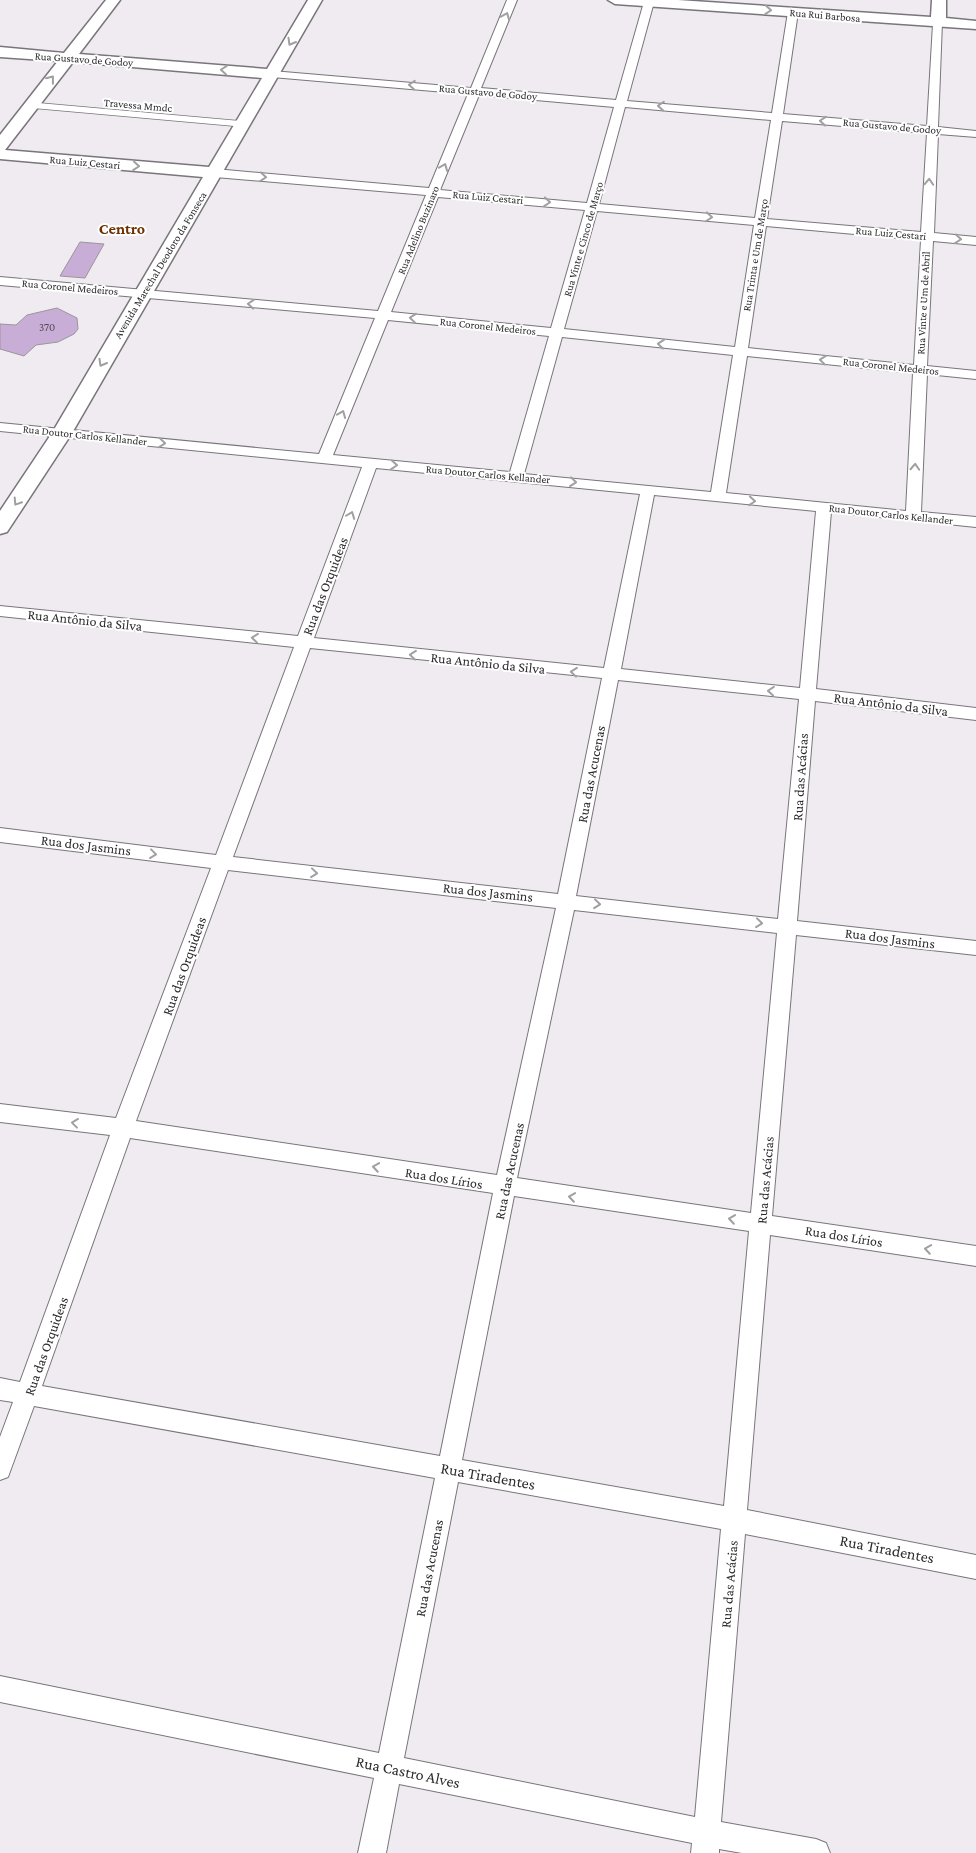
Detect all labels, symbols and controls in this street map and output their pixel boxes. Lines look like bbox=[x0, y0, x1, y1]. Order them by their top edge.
one-way arrow bbox=[765, 5, 773, 16]
street label: Rua Rui Barbosa bbox=[789, 6, 861, 24]
one-way arrow bbox=[499, 12, 510, 21]
one-way arrow bbox=[287, 37, 297, 46]
street label: Rua Gustavo de Godoy bbox=[34, 50, 135, 69]
one-way arrow bbox=[219, 65, 227, 76]
one-way arrow bbox=[45, 76, 53, 85]
one-way arrow bbox=[408, 80, 416, 91]
street label: Rua Gustavo de Godoy bbox=[438, 82, 539, 103]
street label: Travessa Mmdc bbox=[103, 96, 173, 114]
one-way arrow bbox=[657, 101, 665, 112]
one-way arrow bbox=[819, 115, 827, 126]
street label: Rua Gustavo de Godoy bbox=[842, 116, 943, 137]
street label: Rua Luiz Cestari bbox=[49, 153, 121, 171]
one-way arrow bbox=[132, 161, 140, 172]
one-way arrow bbox=[438, 163, 448, 171]
one-way arrow bbox=[260, 172, 268, 183]
one-way arrow bbox=[924, 178, 935, 186]
street label: Rua Vinte e Cinco de Março bbox=[561, 180, 606, 298]
street label: Rua Adelino Buzinaro bbox=[395, 183, 441, 276]
street label: Rua Luiz Cestari bbox=[452, 188, 524, 206]
street label: Avenida Marechal Deodoro da Fonseca bbox=[111, 189, 209, 341]
one-way arrow bbox=[544, 196, 552, 207]
street label: Rua Trinta e Um de Março bbox=[740, 197, 771, 312]
one-way arrow bbox=[705, 211, 713, 222]
district label: Centro bbox=[99, 220, 145, 237]
street label: Rua Luiz Cestari bbox=[855, 224, 927, 242]
one-way arrow bbox=[954, 233, 962, 244]
street label: Rua Vinte e Um de Abril bbox=[914, 251, 932, 355]
street label: Rua Coronel Medeiros bbox=[21, 277, 119, 297]
one-way arrow bbox=[246, 298, 254, 309]
one-way arrow bbox=[408, 313, 416, 324]
street label: Rua Coronel Medeiros bbox=[439, 315, 537, 337]
house number: 370 bbox=[39, 321, 55, 333]
one-way arrow bbox=[657, 339, 665, 350]
one-way arrow bbox=[819, 354, 827, 365]
street label: Rua Coronel Medeiros bbox=[842, 355, 940, 377]
one-way arrow bbox=[99, 358, 109, 367]
one-way arrow bbox=[336, 410, 346, 419]
street label: Rua Doutor Carlos Kellander bbox=[22, 422, 148, 448]
one-way arrow bbox=[159, 437, 167, 448]
one-way arrow bbox=[390, 460, 398, 471]
street label: Rua Doutor Carlos Kellander bbox=[425, 463, 551, 485]
one-way arrow bbox=[910, 463, 921, 471]
one-way arrow bbox=[569, 476, 577, 487]
one-way arrow bbox=[748, 495, 756, 506]
one-way arrow bbox=[14, 496, 23, 505]
street label: Rua Doutor Carlos Kellander bbox=[828, 501, 954, 527]
one-way arrow bbox=[345, 511, 355, 520]
street label: Rua das Orquideas bbox=[299, 535, 351, 637]
street label: Rua Antônio da Silva bbox=[27, 606, 144, 634]
one-way arrow bbox=[250, 633, 258, 644]
one-way arrow bbox=[409, 649, 417, 660]
street label: Rua Antônio da Silva bbox=[430, 649, 547, 677]
one-way arrow bbox=[570, 667, 578, 678]
one-way arrow bbox=[767, 686, 775, 697]
street label: Rua Antônio da Silva bbox=[833, 689, 950, 719]
street label: Rua das Acucenas bbox=[574, 724, 608, 824]
street label: Rua das Acácias bbox=[789, 733, 811, 821]
street label: Rua dos Jasmins bbox=[40, 832, 132, 858]
one-way arrow bbox=[149, 848, 157, 859]
one-way arrow bbox=[310, 867, 318, 878]
street label: Rua dos Jasmins bbox=[442, 879, 534, 905]
one-way arrow bbox=[593, 898, 601, 909]
street label: Rua das Orquideas bbox=[159, 914, 209, 1018]
one-way arrow bbox=[755, 917, 763, 928]
street label: Rua dos Jasmins bbox=[844, 925, 936, 951]
one-way arrow bbox=[71, 1118, 79, 1129]
street label: Rua das Acucenas bbox=[491, 1121, 527, 1221]
street label: Rua das Acácias bbox=[753, 1136, 777, 1224]
one-way arrow bbox=[372, 1163, 381, 1173]
street label: Rua dos Lírios bbox=[404, 1164, 484, 1192]
one-way arrow bbox=[567, 1192, 576, 1202]
one-way arrow bbox=[728, 1215, 737, 1225]
street label: Rua dos Lírios bbox=[804, 1222, 884, 1250]
one-way arrow bbox=[923, 1244, 932, 1254]
street label: Rua das Orquideas bbox=[21, 1294, 71, 1398]
street label: Rua Tiradentes bbox=[439, 1459, 537, 1493]
street label: Rua das Acucenas bbox=[412, 1518, 446, 1618]
street label: Rua Tiradentes bbox=[838, 1532, 936, 1566]
street label: Rua das Acácias bbox=[717, 1540, 741, 1628]
street label: Rua Castro Alves bbox=[354, 1753, 462, 1791]

